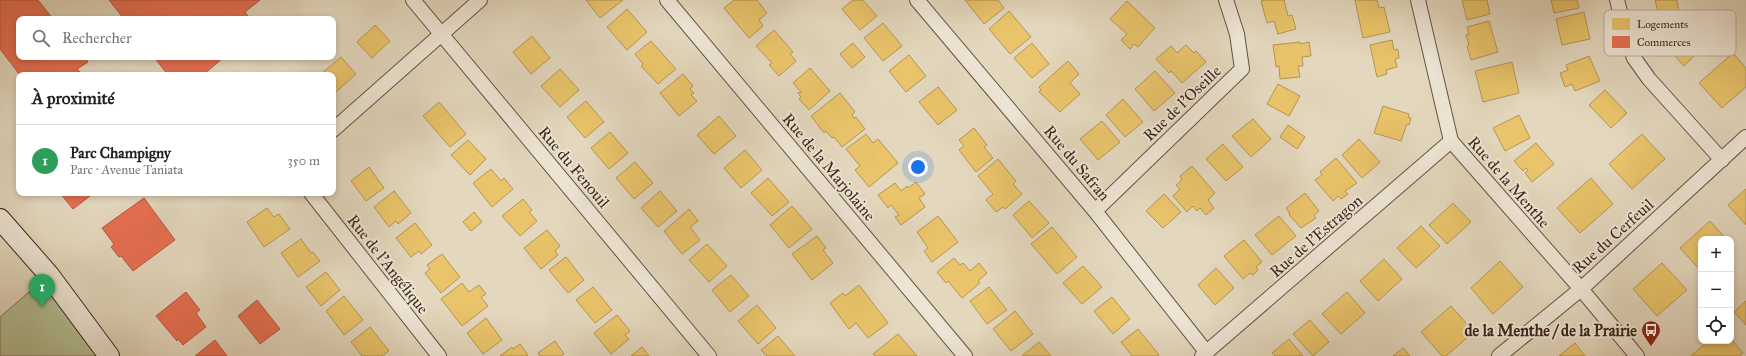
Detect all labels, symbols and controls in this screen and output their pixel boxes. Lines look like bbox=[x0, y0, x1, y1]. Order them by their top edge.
legend bbox=[1604, 10, 1736, 56]
search box bbox=[16, 16, 336, 60]
text: Logements bbox=[1637, 18, 1688, 31]
icon: search bbox=[30, 27, 52, 49]
text: Rechercher bbox=[62, 29, 132, 47]
text: Commerces bbox=[1637, 36, 1690, 49]
street label: Rue de l'Oseille bbox=[1139, 61, 1225, 145]
text: À proximité bbox=[32, 88, 115, 109]
street label: Rue de la Marjolaine bbox=[778, 109, 880, 225]
street label: Rue du Safran bbox=[1040, 121, 1114, 205]
street label: Rue du Fenouil bbox=[534, 122, 614, 212]
street label: Rue de la Menthe bbox=[1464, 132, 1554, 232]
text: Parc Champigny bbox=[70, 144, 171, 162]
text: 1 bbox=[42, 153, 48, 169]
text: 350 m bbox=[287, 153, 320, 169]
your location bbox=[908, 157, 928, 177]
text: Parc · Avenue Taniata bbox=[70, 162, 183, 178]
street label: Rue de l'Estragon bbox=[1266, 190, 1367, 282]
street label: Rue du Cerfeuil bbox=[1569, 194, 1658, 277]
street label: Rue de l'Angélique bbox=[343, 211, 433, 318]
map controls bbox=[1698, 236, 1734, 344]
button: + bbox=[1698, 236, 1734, 272]
button: − bbox=[1698, 272, 1734, 308]
pin: 1 bbox=[29, 274, 55, 307]
button: locate bbox=[1698, 308, 1734, 344]
bus stop icon: de la Menthe / de la Prairie bbox=[1640, 319, 1662, 347]
place label: de la Menthe / de la Prairie bbox=[1464, 321, 1637, 340]

